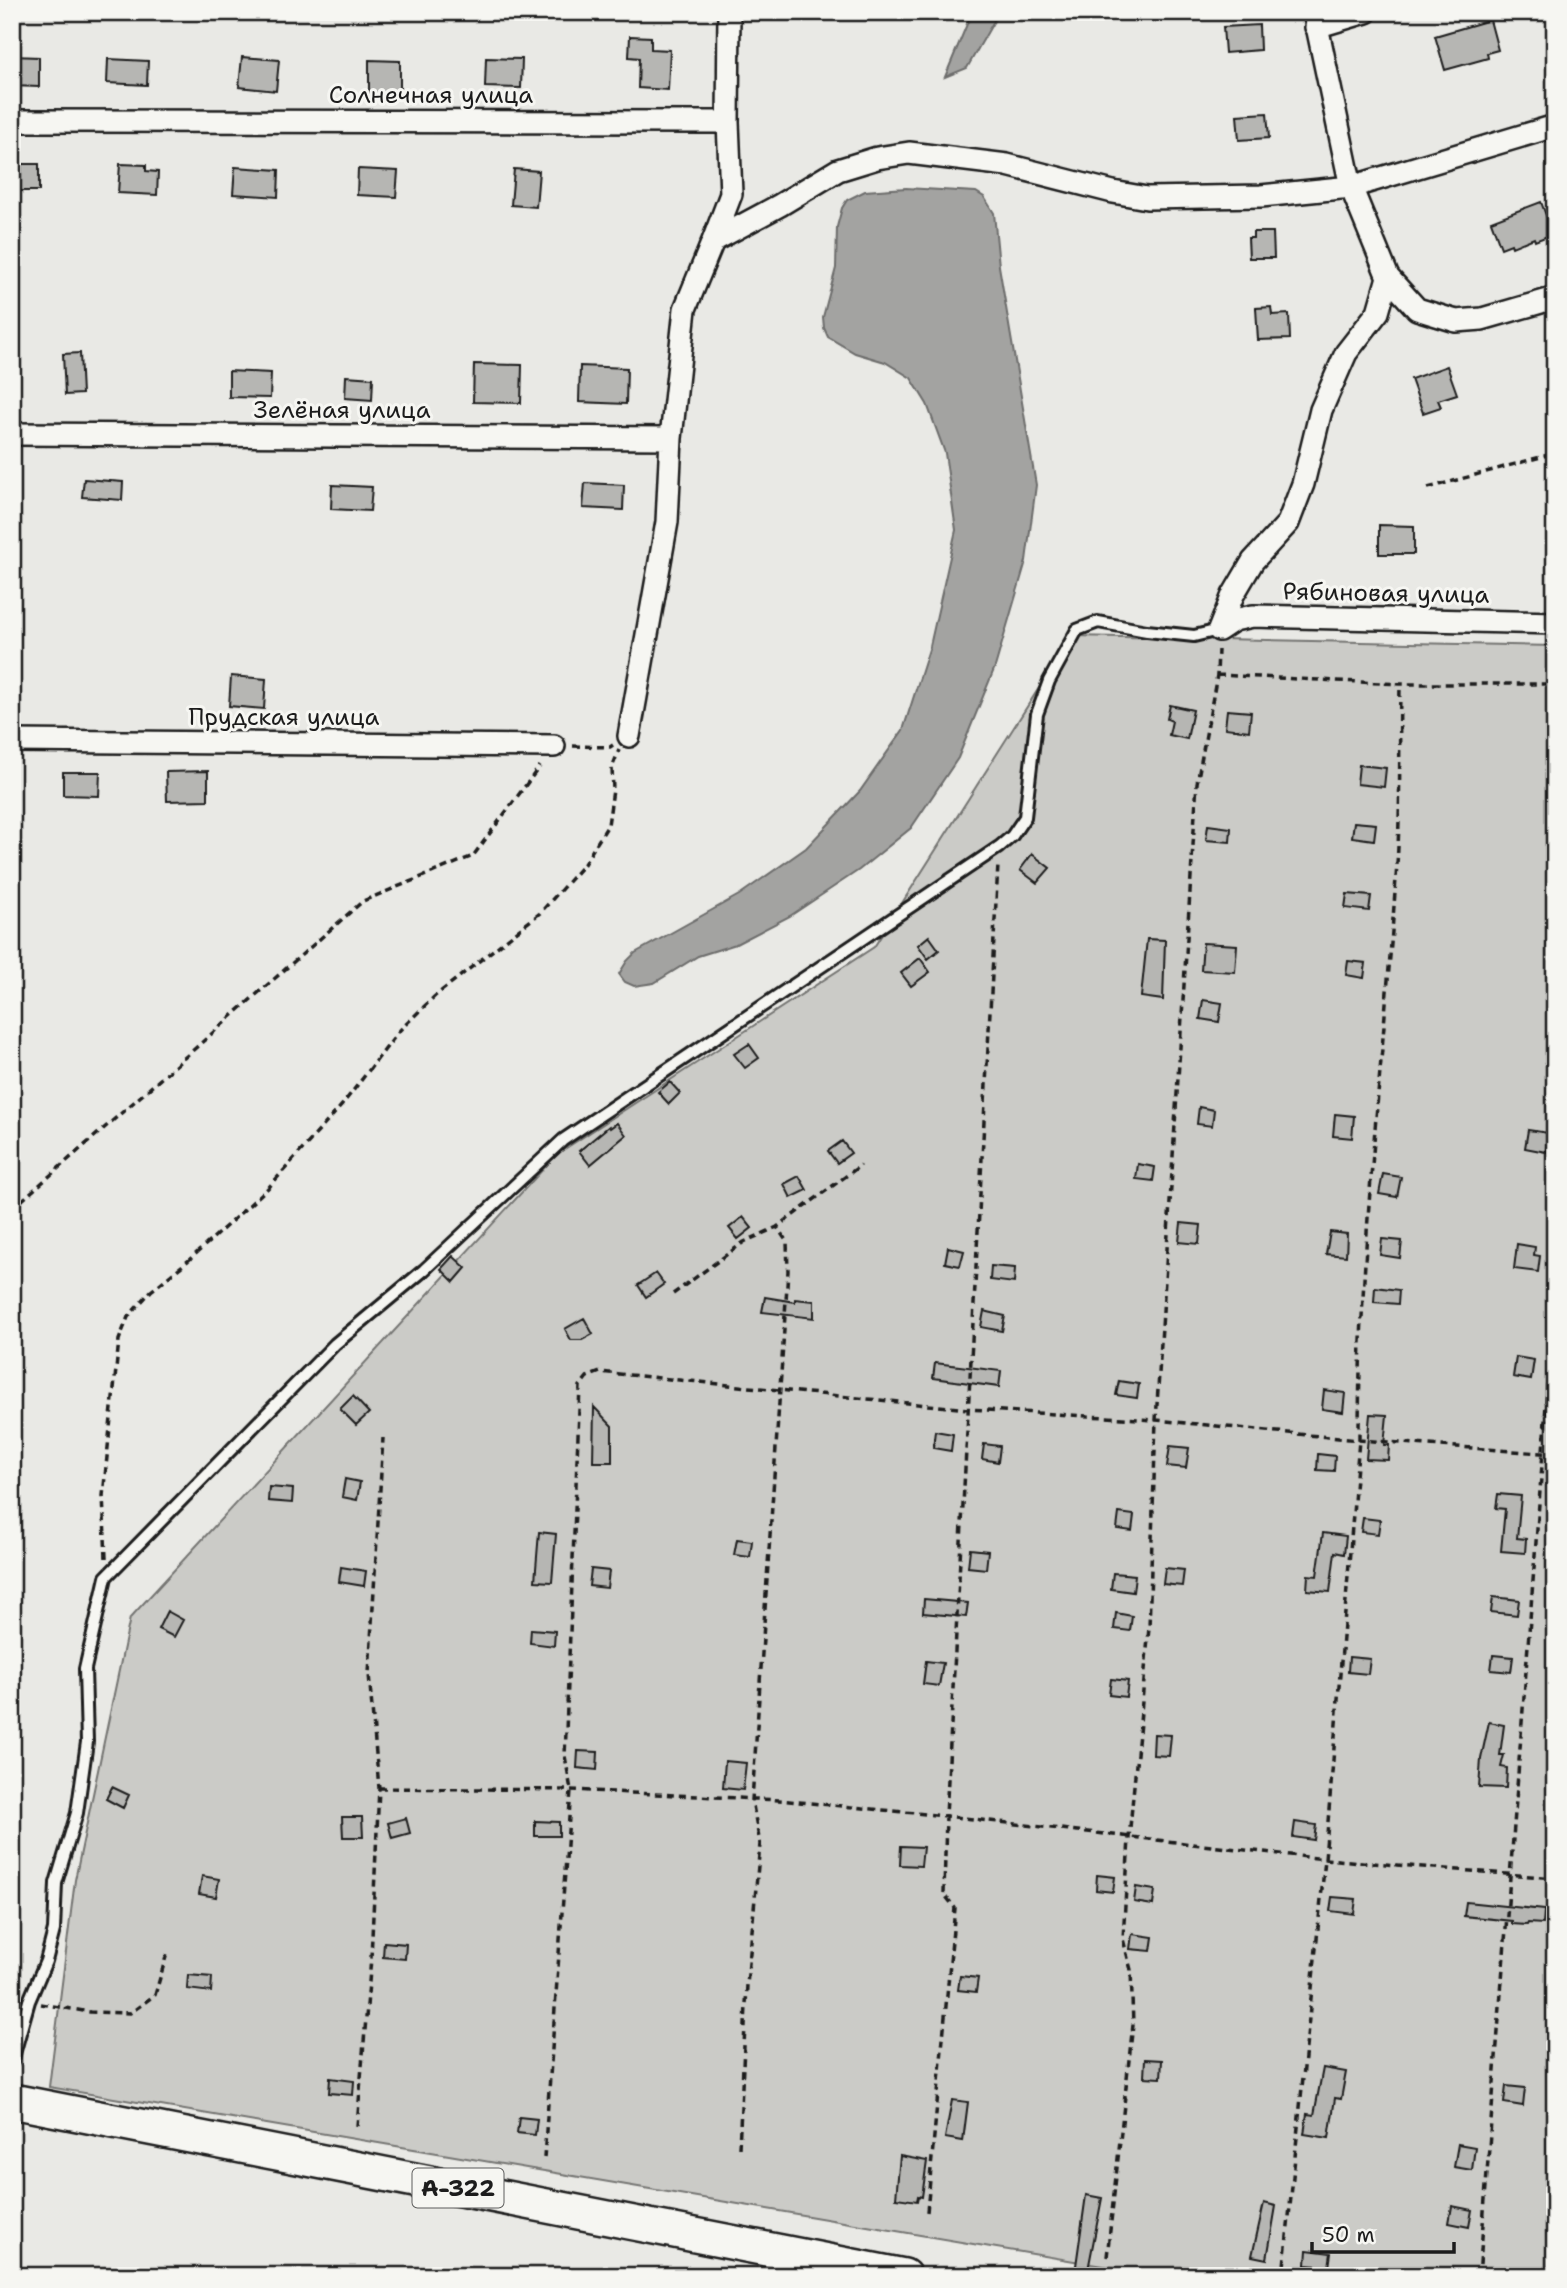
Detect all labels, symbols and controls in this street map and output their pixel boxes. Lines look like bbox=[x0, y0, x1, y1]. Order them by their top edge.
street label: Солнечная улица bbox=[329, 79, 533, 111]
street label: Зелёная улица bbox=[253, 394, 431, 426]
street label: Рябиновая улица bbox=[1282, 575, 1490, 611]
street label: Прудская улица bbox=[189, 701, 380, 733]
road number: А-322 bbox=[412, 2168, 504, 2208]
scale bar bbox=[1312, 2211, 1453, 2255]
text: 50 m bbox=[1322, 2221, 1375, 2249]

